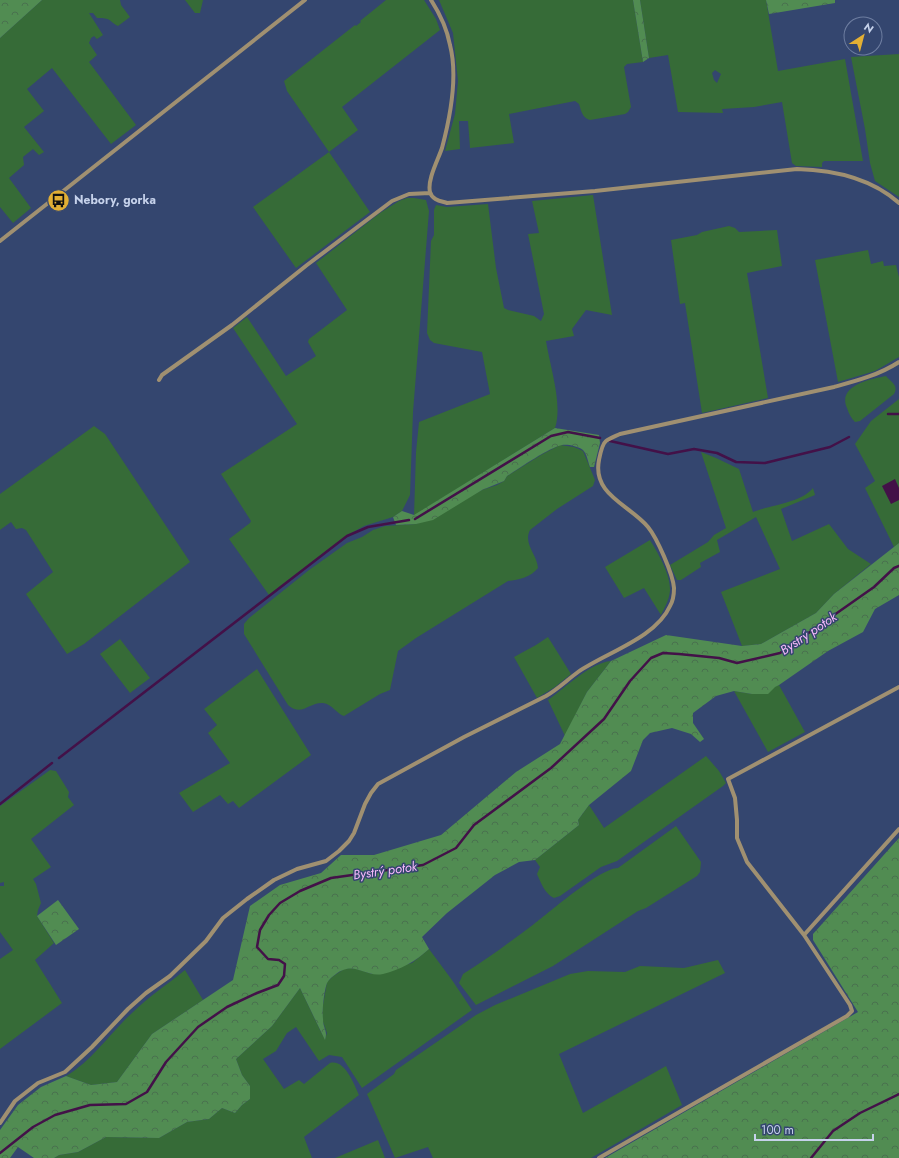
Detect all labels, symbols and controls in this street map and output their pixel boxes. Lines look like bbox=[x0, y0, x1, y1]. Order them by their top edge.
north arrow bbox=[843, 16, 883, 56]
text: N bbox=[861, 19, 877, 37]
bus stop icon: Nebory, gorka bbox=[45, 187, 71, 213]
place label: Nebory, gorka bbox=[74, 191, 156, 209]
water label: Bystrý potok bbox=[776, 607, 841, 659]
water label: Bystrý potok bbox=[352, 857, 419, 884]
scale bar bbox=[755, 1116, 873, 1142]
text: 100 m bbox=[761, 1121, 794, 1139]

